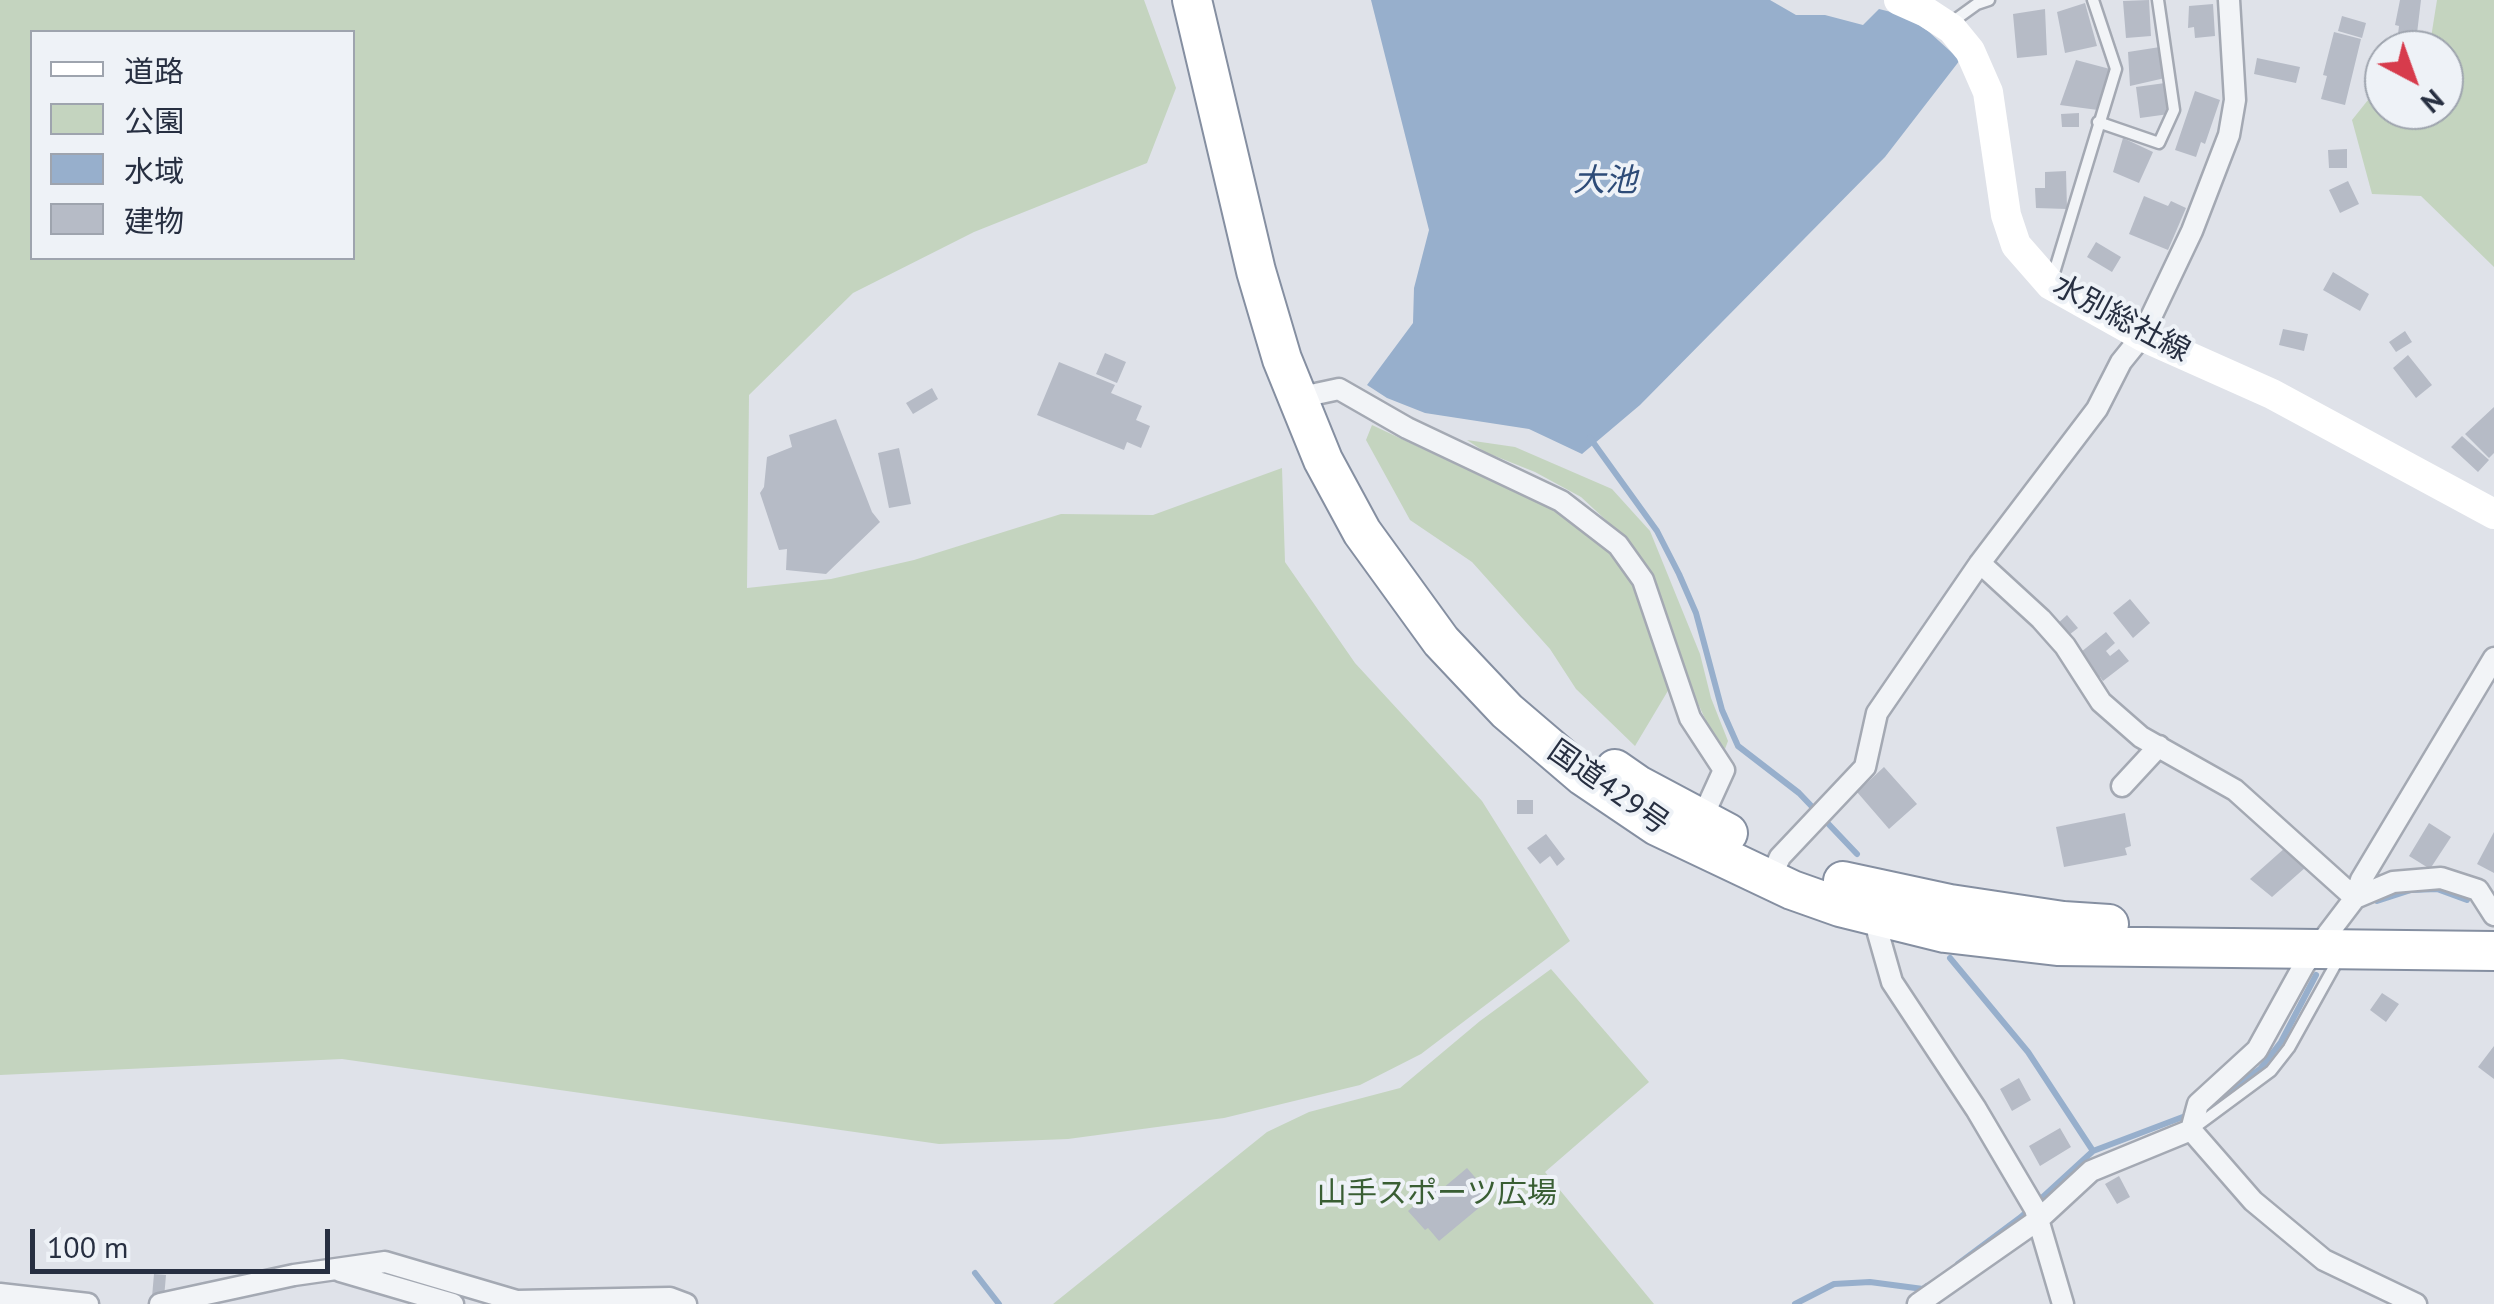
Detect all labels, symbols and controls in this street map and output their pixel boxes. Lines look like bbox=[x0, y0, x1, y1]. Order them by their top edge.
legend bbox=[30, 30, 355, 260]
north arrow bbox=[2364, 30, 2464, 130]
text: 道路 bbox=[124, 51, 184, 90]
text: N bbox=[2414, 82, 2452, 122]
text: 公園 bbox=[124, 101, 184, 140]
text: 水域 bbox=[124, 151, 184, 190]
water label: 大池 bbox=[1573, 163, 1637, 201]
text: 建物 bbox=[124, 201, 184, 240]
street label: 水別総社線 bbox=[2046, 268, 2196, 370]
street label: 国道429号 bbox=[1541, 733, 1675, 843]
park label: 山手スポーツ広場 bbox=[1317, 1176, 1557, 1212]
scale bar bbox=[35, 1209, 335, 1271]
text: 100 m bbox=[47, 1227, 128, 1266]

